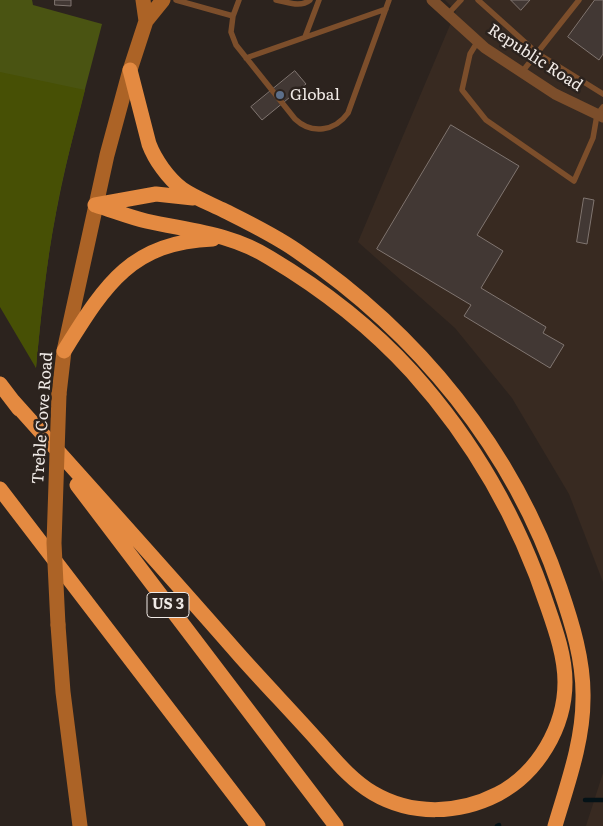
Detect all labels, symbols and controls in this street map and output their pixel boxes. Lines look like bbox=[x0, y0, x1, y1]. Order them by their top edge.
street label: Republic Road bbox=[484, 20, 586, 96]
place label: Global bbox=[290, 85, 340, 105]
marker: Global bbox=[274, 89, 286, 101]
street label: Treble Cove Road bbox=[29, 351, 57, 485]
road number: US 3 bbox=[147, 592, 189, 618]

